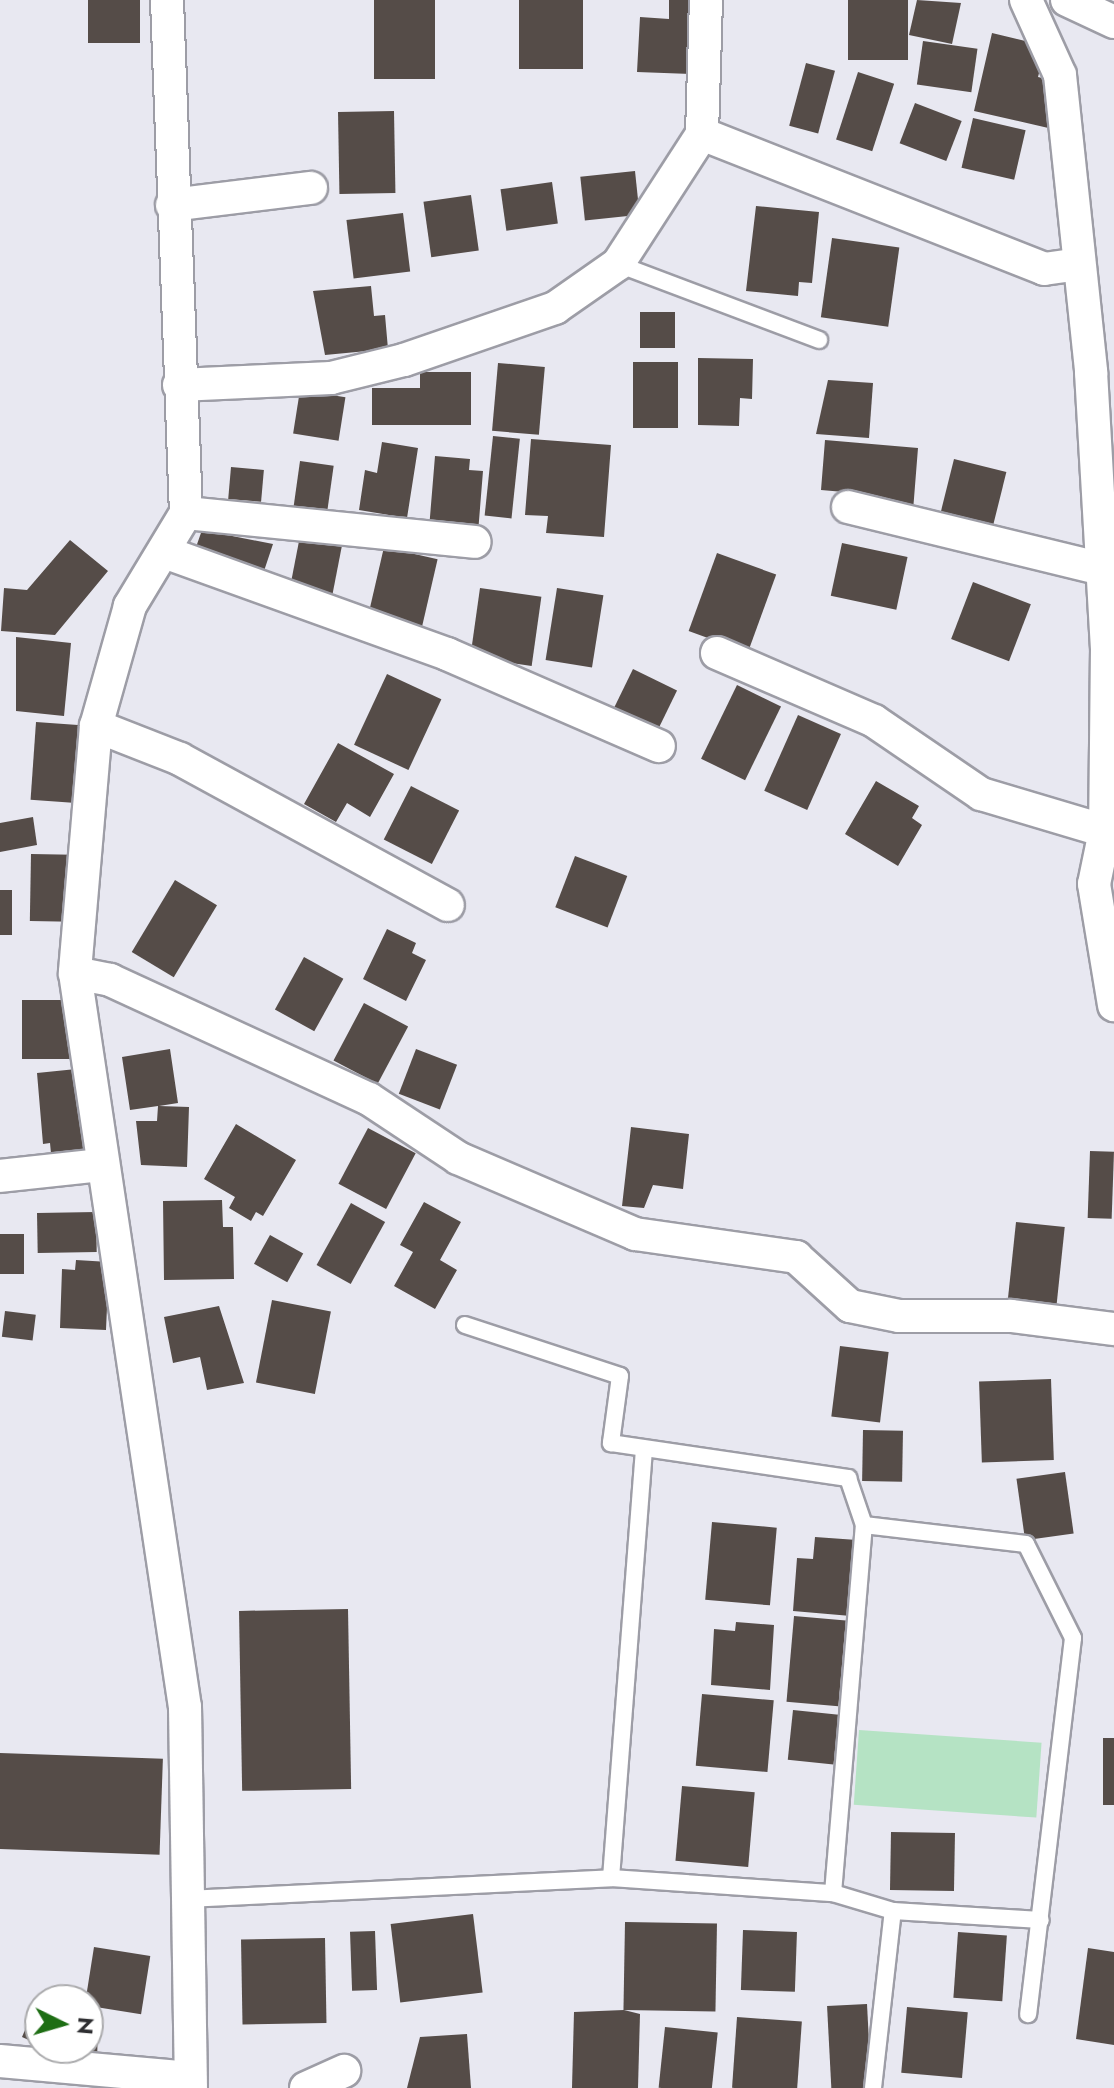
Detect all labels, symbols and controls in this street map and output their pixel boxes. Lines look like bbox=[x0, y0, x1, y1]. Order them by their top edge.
north arrow bbox=[24, 1984, 104, 2064]
text: N bbox=[69, 2016, 103, 2036]

